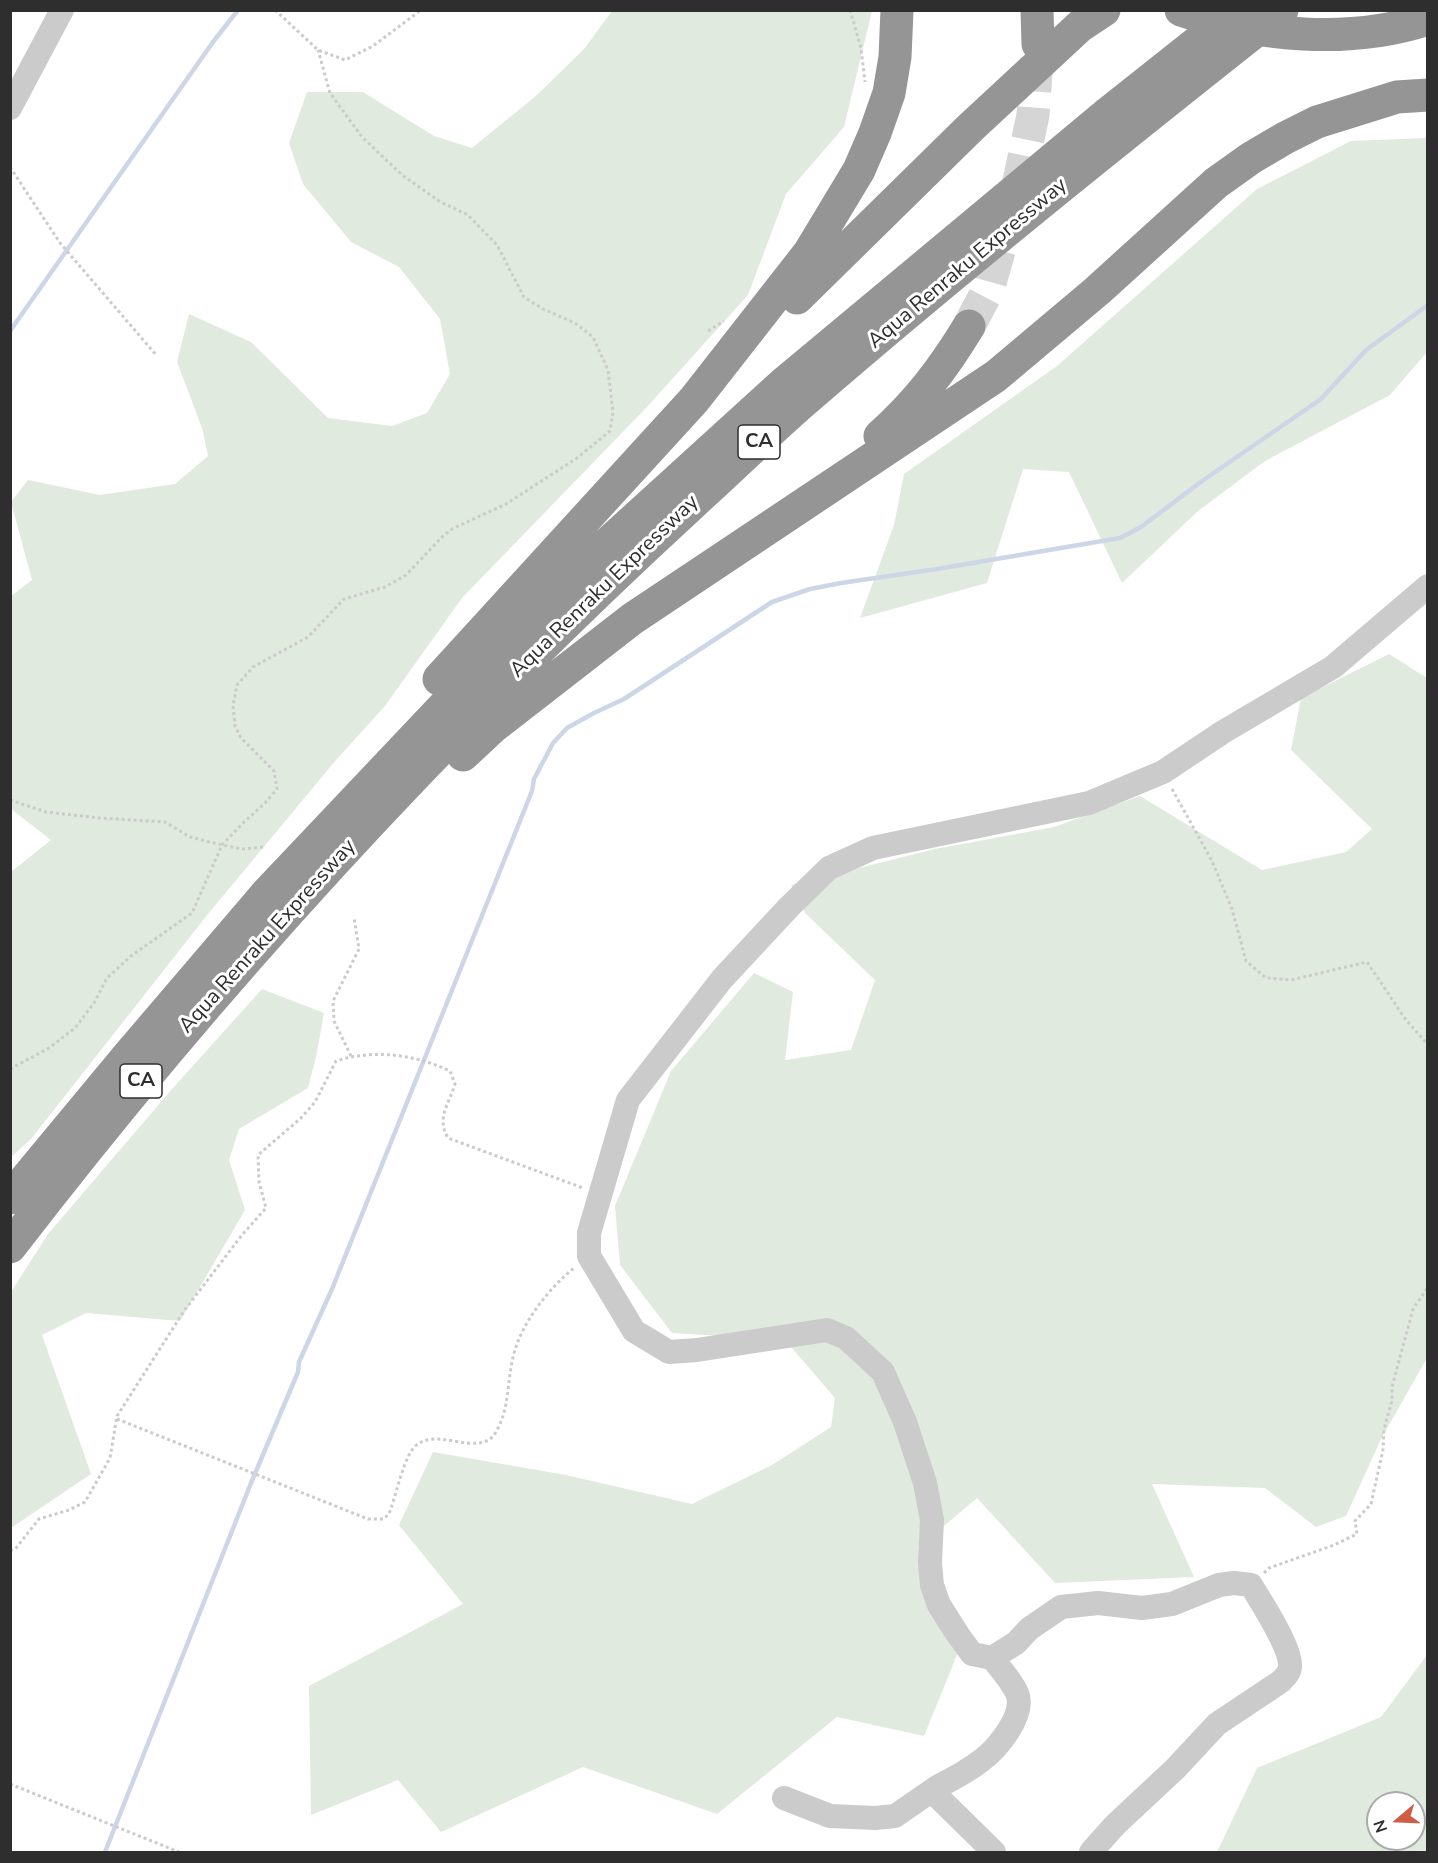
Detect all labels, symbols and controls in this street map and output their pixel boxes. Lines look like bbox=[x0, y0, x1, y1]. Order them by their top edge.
street label: Aqua Renraku Expressway bbox=[863, 173, 1073, 355]
road number: CA bbox=[738, 425, 780, 459]
street label: Aqua Renraku Expressway bbox=[506, 490, 704, 684]
street label: Aqua Renraku Expressway bbox=[174, 835, 362, 1039]
road number: CA bbox=[120, 1064, 162, 1098]
north arrow bbox=[1366, 1791, 1426, 1851]
text: N bbox=[1369, 1817, 1393, 1835]

